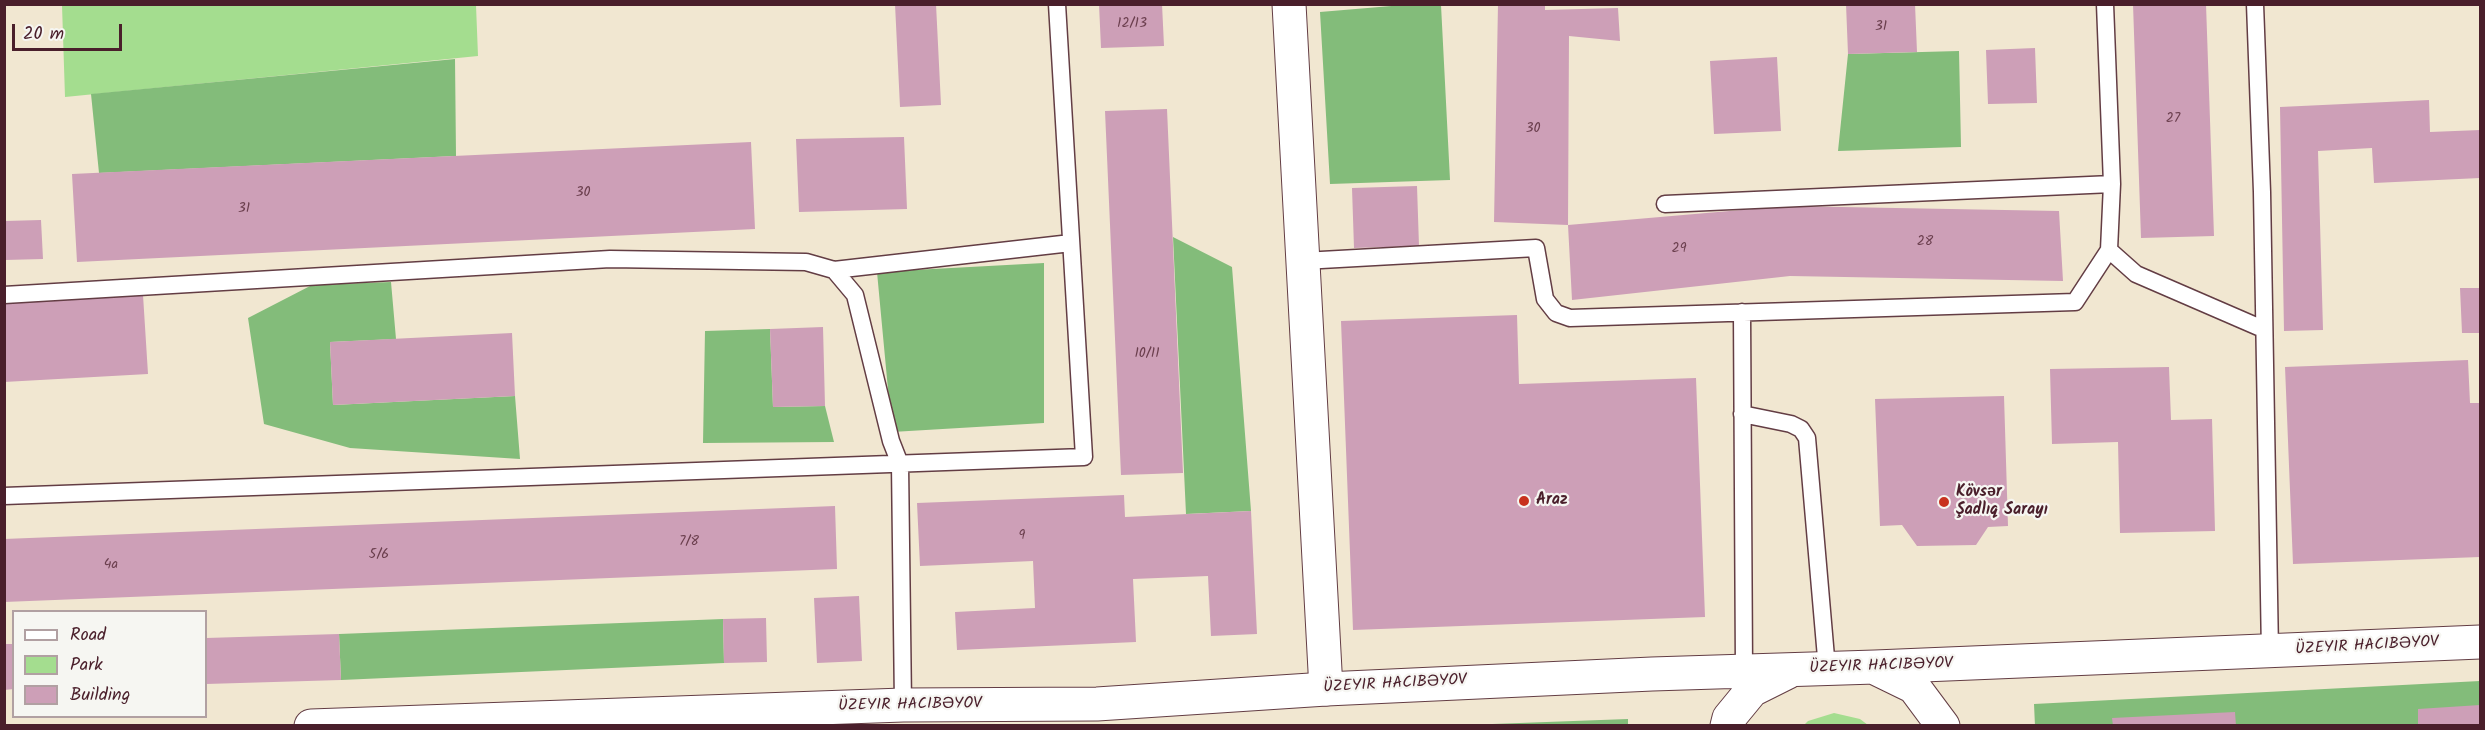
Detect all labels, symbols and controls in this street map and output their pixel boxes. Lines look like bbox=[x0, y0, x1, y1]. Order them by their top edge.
scale bar bbox=[15, 12, 124, 50]
house number: 12/13 bbox=[1117, 17, 1147, 33]
text: 20 m bbox=[23, 20, 64, 49]
house number: 31 bbox=[1875, 20, 1887, 36]
house number: 27 bbox=[2166, 112, 2180, 128]
house number: 30 bbox=[1526, 122, 1540, 138]
house number: 30 bbox=[576, 186, 590, 202]
house number: 31 bbox=[238, 202, 250, 218]
house number: 28 bbox=[1917, 235, 1933, 251]
house number: 29 bbox=[1672, 242, 1686, 258]
house number: 10/11 bbox=[1134, 347, 1160, 363]
place label: Kövsər Şadlıq Sarayı bbox=[1956, 483, 2048, 521]
place label: Araz bbox=[1536, 491, 1568, 511]
marker: Araz bbox=[1517, 494, 1531, 508]
marker: Kövsər Şadlıq Sarayı bbox=[1937, 495, 1951, 509]
house number: 9 bbox=[1019, 529, 1025, 545]
house number: 7/8 bbox=[679, 535, 699, 551]
house number: 5/6 bbox=[369, 548, 389, 564]
house number: 4a bbox=[104, 558, 118, 574]
legend bbox=[12, 610, 207, 718]
text: Road bbox=[70, 621, 106, 650]
street label: ÜZEYIR HACIBƏYOV bbox=[2295, 634, 2439, 660]
text: Park bbox=[70, 651, 103, 680]
street label: ÜZEYIR HACIBƏYOV bbox=[1809, 655, 1953, 679]
street label: ÜZEYIR HACIBƏYOV bbox=[1323, 672, 1467, 698]
text: Building bbox=[70, 681, 130, 710]
street label: ÜZEYIR HACIBƏYOV bbox=[838, 695, 982, 717]

